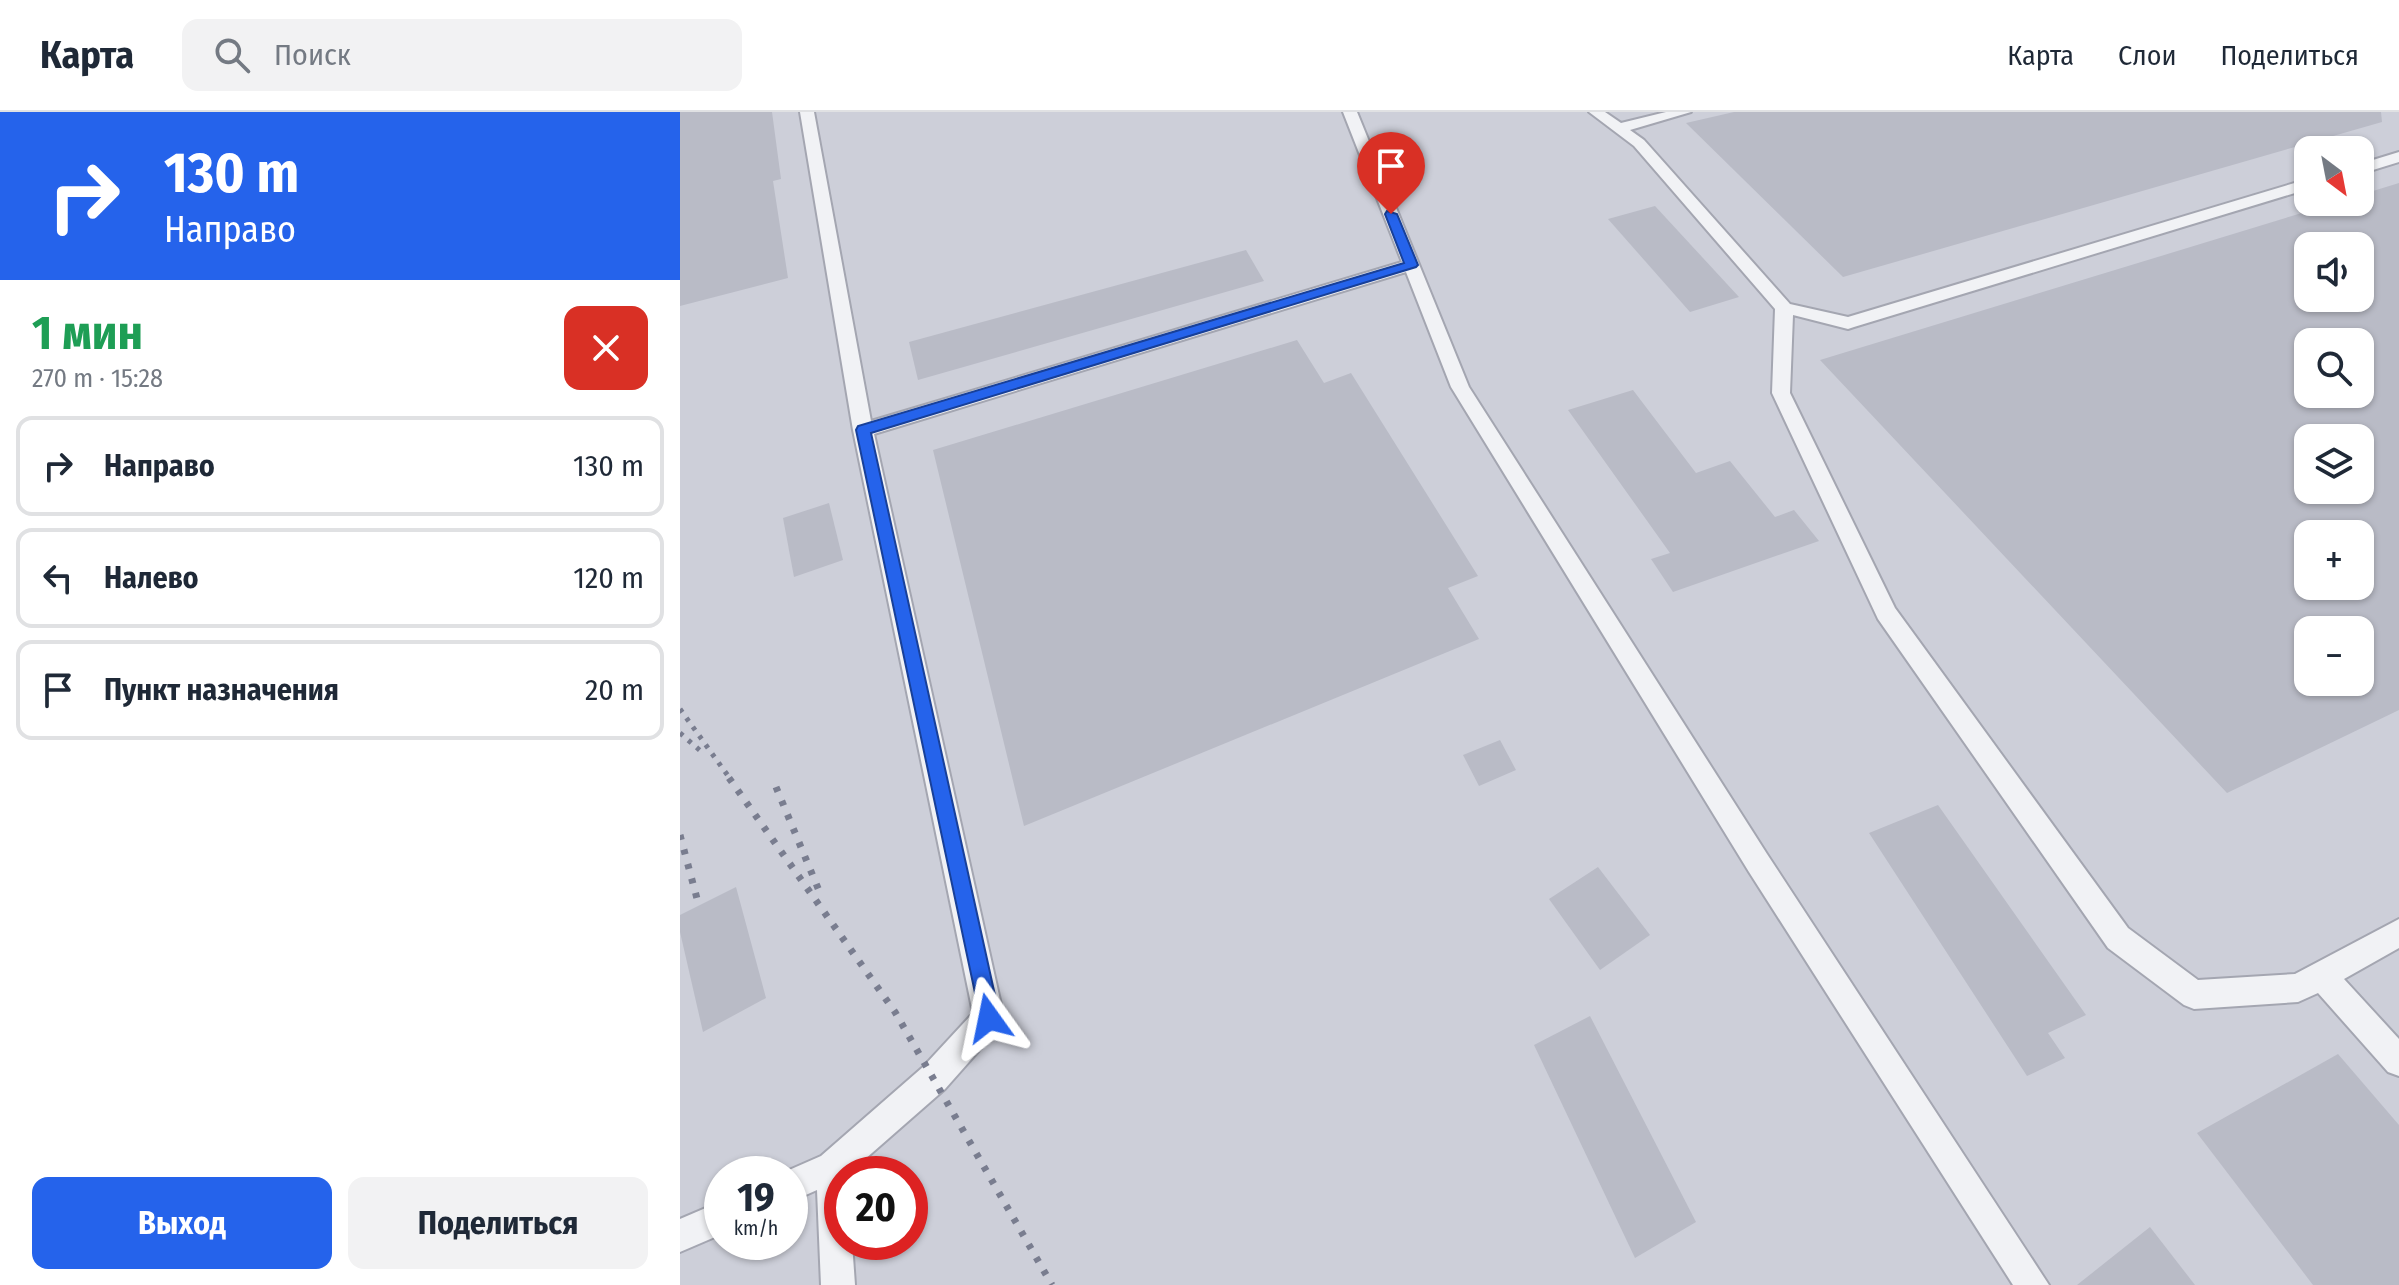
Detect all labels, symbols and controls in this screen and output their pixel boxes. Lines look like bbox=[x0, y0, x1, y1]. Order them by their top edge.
search box bbox=[182, 19, 742, 91]
text: Карта bbox=[40, 32, 134, 78]
icon: search bbox=[210, 33, 254, 77]
text: Поиск bbox=[274, 37, 351, 73]
text: Карта bbox=[2007, 39, 2074, 72]
text: Слои bbox=[2118, 39, 2176, 72]
text: Поделиться bbox=[2220, 39, 2359, 72]
pin bbox=[1357, 132, 1425, 214]
north arrow bbox=[2294, 136, 2374, 216]
map controls bbox=[2294, 136, 2374, 696]
text: 130 m bbox=[164, 140, 299, 207]
icon: right bbox=[32, 144, 136, 248]
icon: arrive bbox=[1369, 144, 1413, 188]
text: Направо bbox=[164, 208, 296, 252]
button: sound bbox=[2294, 232, 2374, 312]
text: 1 мин bbox=[32, 304, 143, 362]
button: close bbox=[564, 306, 648, 390]
button: search bbox=[2294, 328, 2374, 408]
text: 270 m · 15:28 bbox=[32, 363, 163, 394]
button: layers bbox=[2294, 424, 2374, 504]
icon: right bbox=[36, 444, 80, 488]
text: Направо bbox=[104, 448, 215, 484]
text: 130 m bbox=[573, 448, 644, 484]
button: + bbox=[2294, 520, 2374, 600]
icon: left bbox=[36, 556, 80, 600]
text: Налево bbox=[104, 560, 199, 596]
text: 120 m bbox=[573, 560, 644, 596]
button: − bbox=[2294, 616, 2374, 696]
icon: arrive bbox=[36, 668, 80, 712]
text: Пункт назначения bbox=[104, 672, 339, 708]
text: 20 m bbox=[585, 672, 644, 708]
position arrow bbox=[947, 976, 1031, 1060]
speed limit sign: 20 bbox=[824, 1156, 928, 1260]
text: 19 bbox=[737, 1174, 775, 1222]
button: Выход bbox=[32, 1177, 332, 1269]
button: Поделиться bbox=[348, 1177, 648, 1269]
text: km/h bbox=[734, 1216, 778, 1240]

